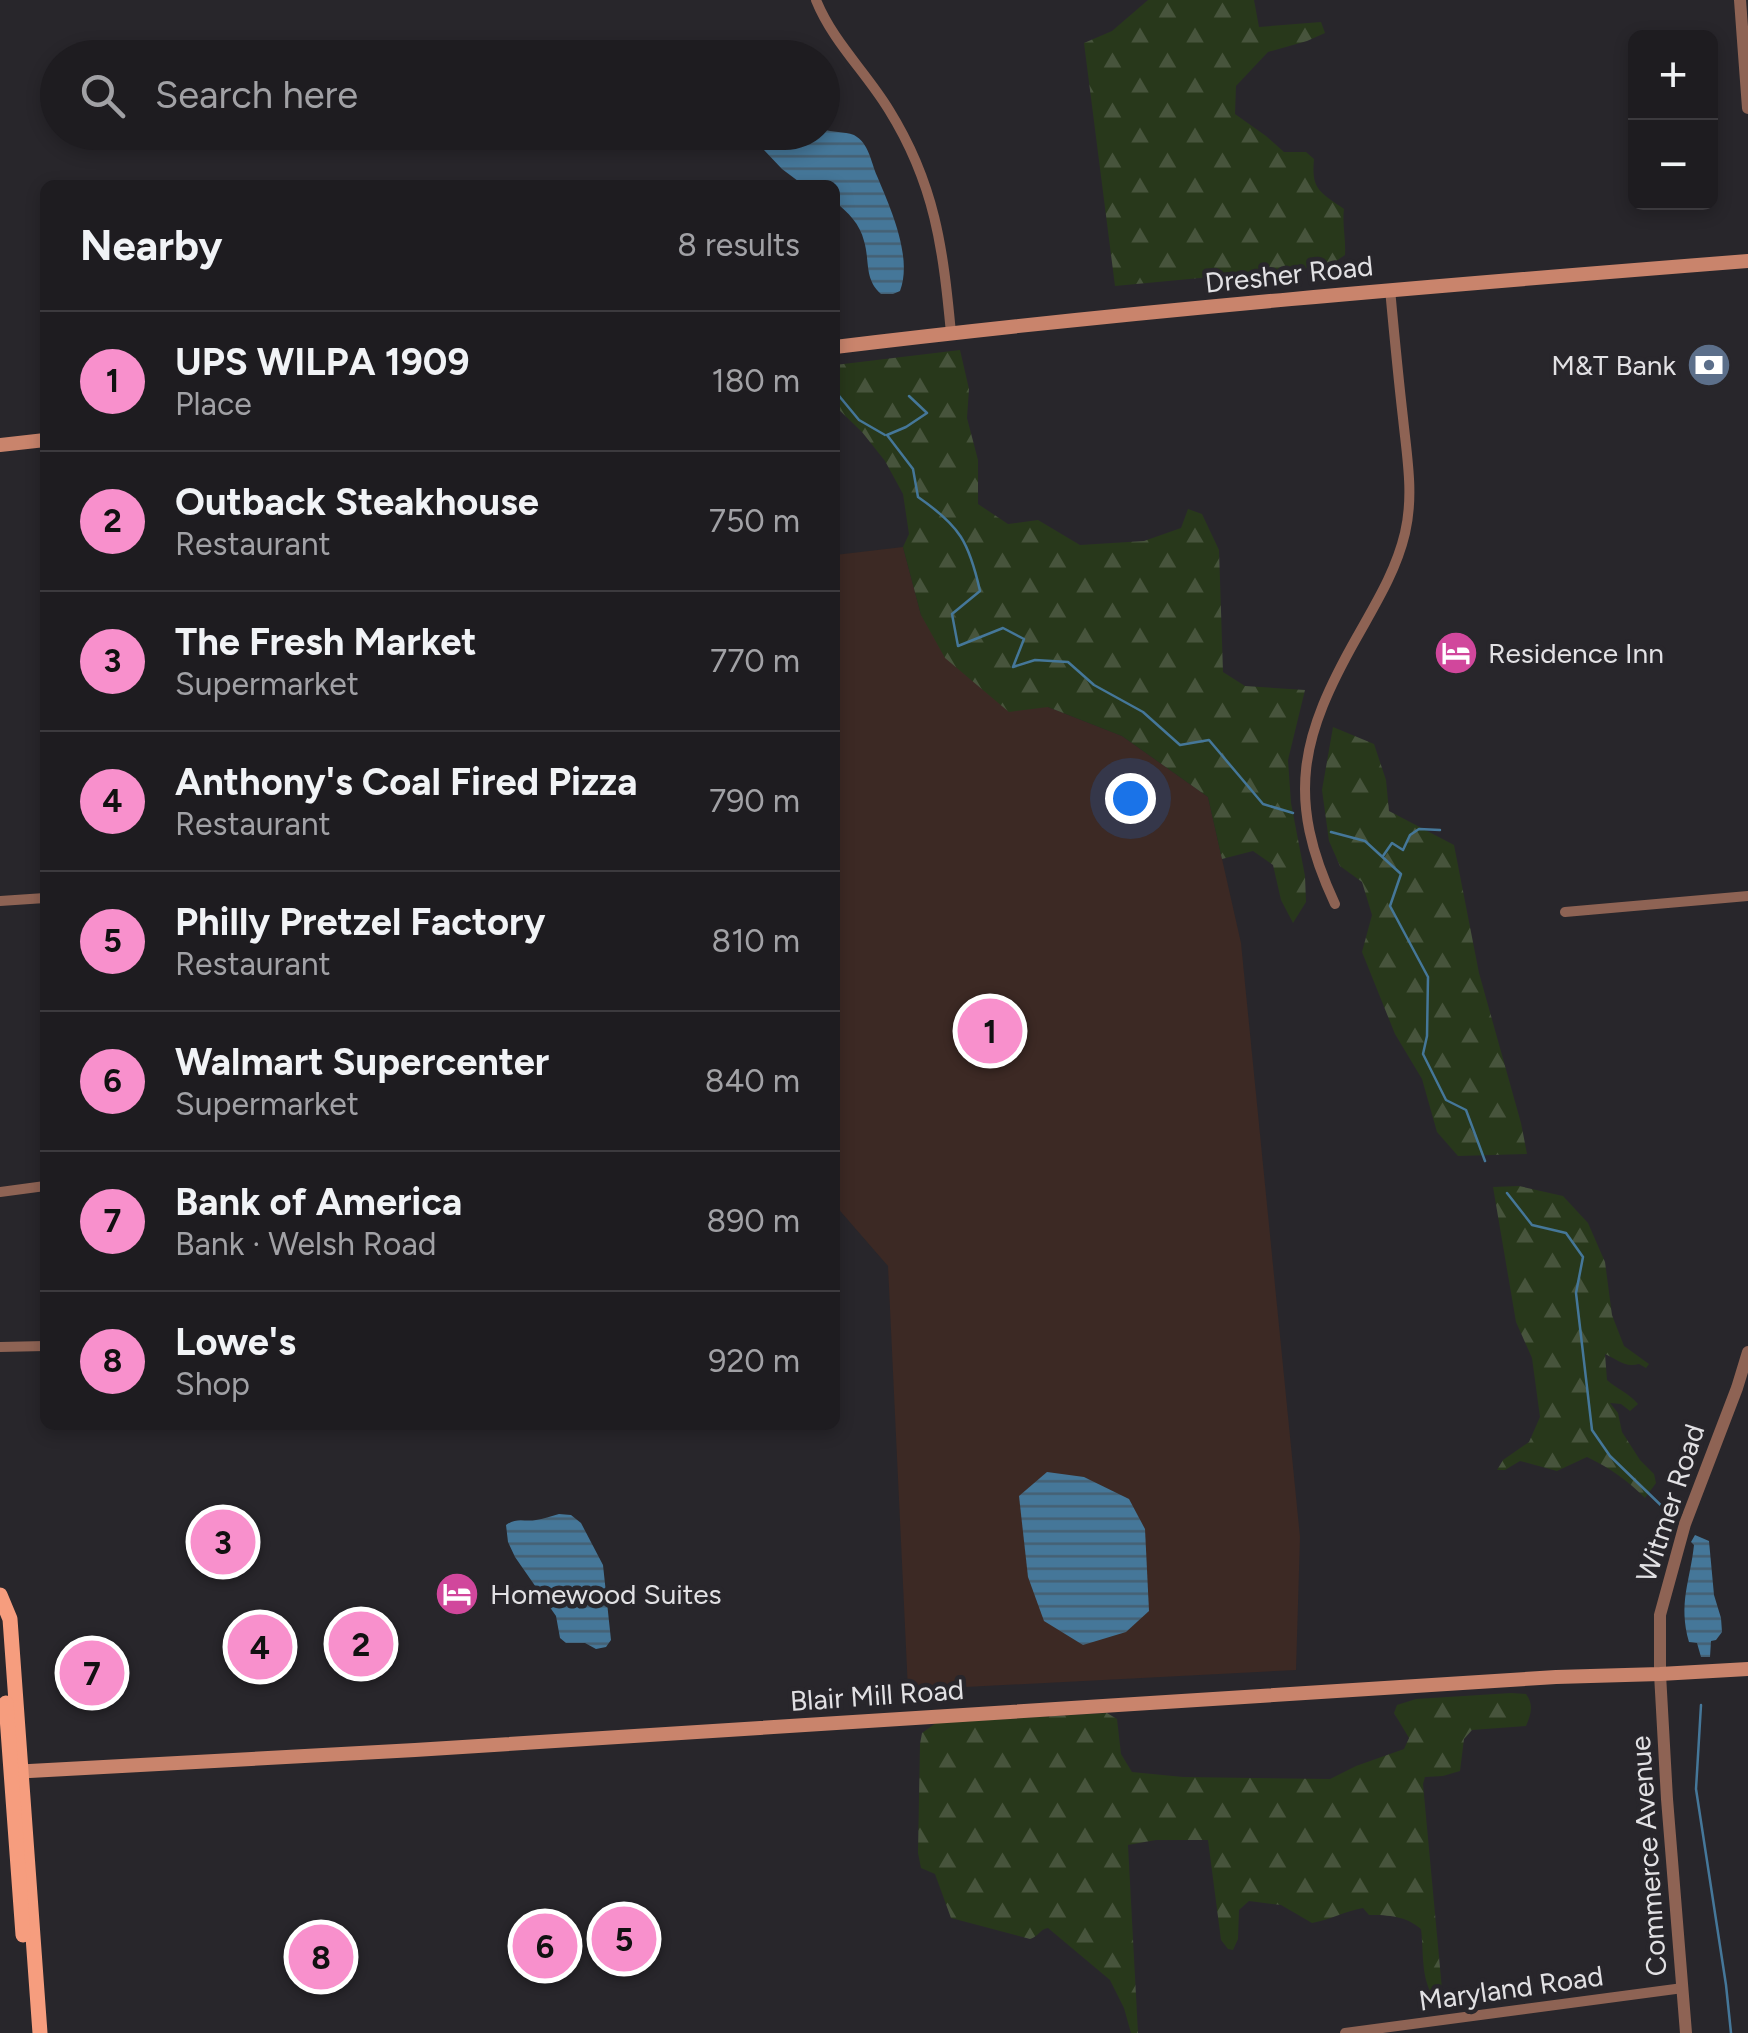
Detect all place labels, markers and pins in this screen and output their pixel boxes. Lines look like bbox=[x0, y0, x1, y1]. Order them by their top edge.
bank icon: M&T Bank bbox=[1686, 342, 1732, 388]
place label: M&T Bank bbox=[1551, 348, 1676, 382]
hotel icon: Residence Inn bbox=[1433, 630, 1479, 676]
place label: Residence Inn bbox=[1488, 636, 1664, 670]
pin: 1 bbox=[958, 994, 1022, 1068]
pin: 3 bbox=[190, 1504, 256, 1580]
hotel icon: Homewood Suites bbox=[434, 1571, 480, 1617]
place label: Homewood Suites bbox=[490, 1577, 722, 1611]
pin: 2 bbox=[328, 1606, 394, 1682]
pin: 4 bbox=[228, 1610, 292, 1684]
pin: 7 bbox=[59, 1636, 124, 1710]
pin: 5 bbox=[592, 1902, 656, 1976]
pin: 6 bbox=[512, 1908, 578, 1984]
pin: 8 bbox=[288, 1920, 354, 1994]

